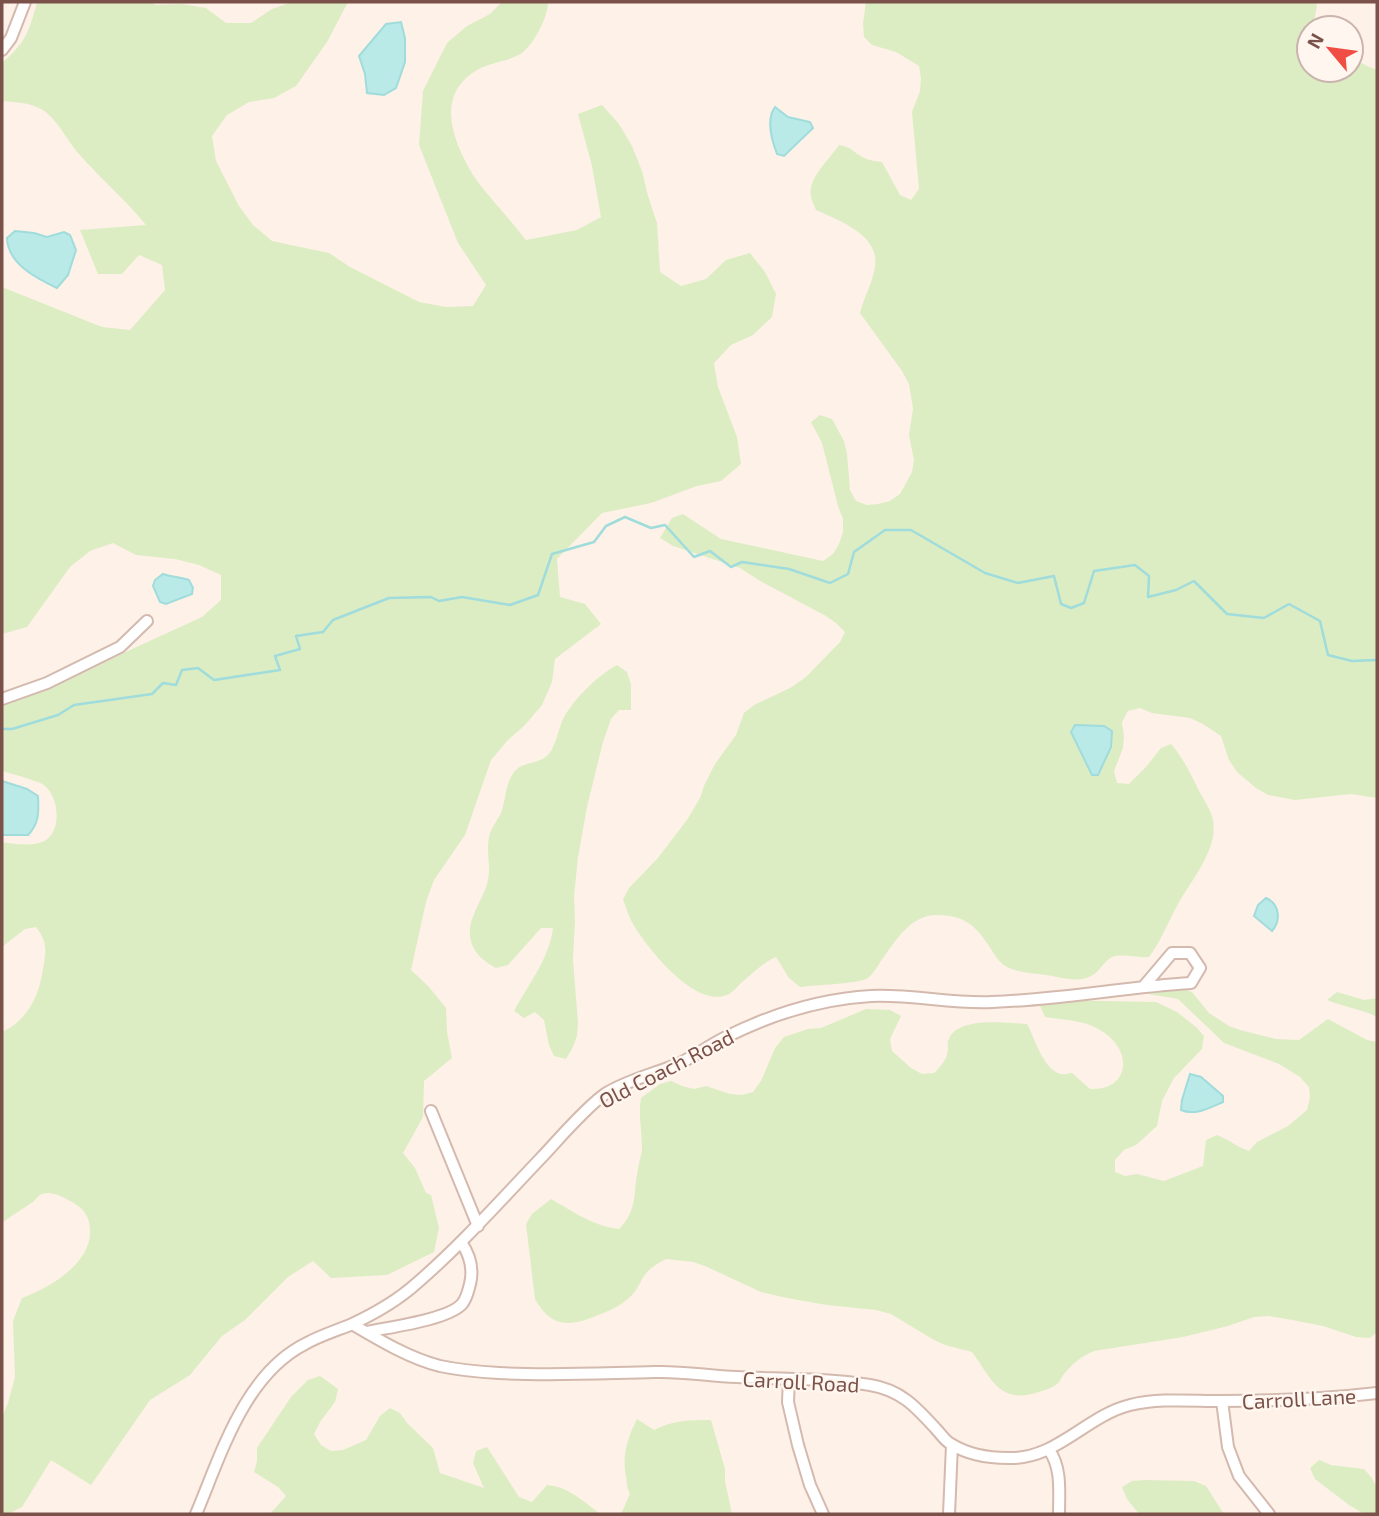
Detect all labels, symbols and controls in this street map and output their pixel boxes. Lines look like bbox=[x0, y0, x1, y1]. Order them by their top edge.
north arrow bbox=[1295, 14, 1365, 84]
text: N bbox=[1301, 29, 1328, 52]
street label: Old Coach Road bbox=[594, 1023, 738, 1113]
street label: Carroll Road bbox=[742, 1365, 860, 1397]
street label: Carroll Lane bbox=[1241, 1383, 1357, 1413]

